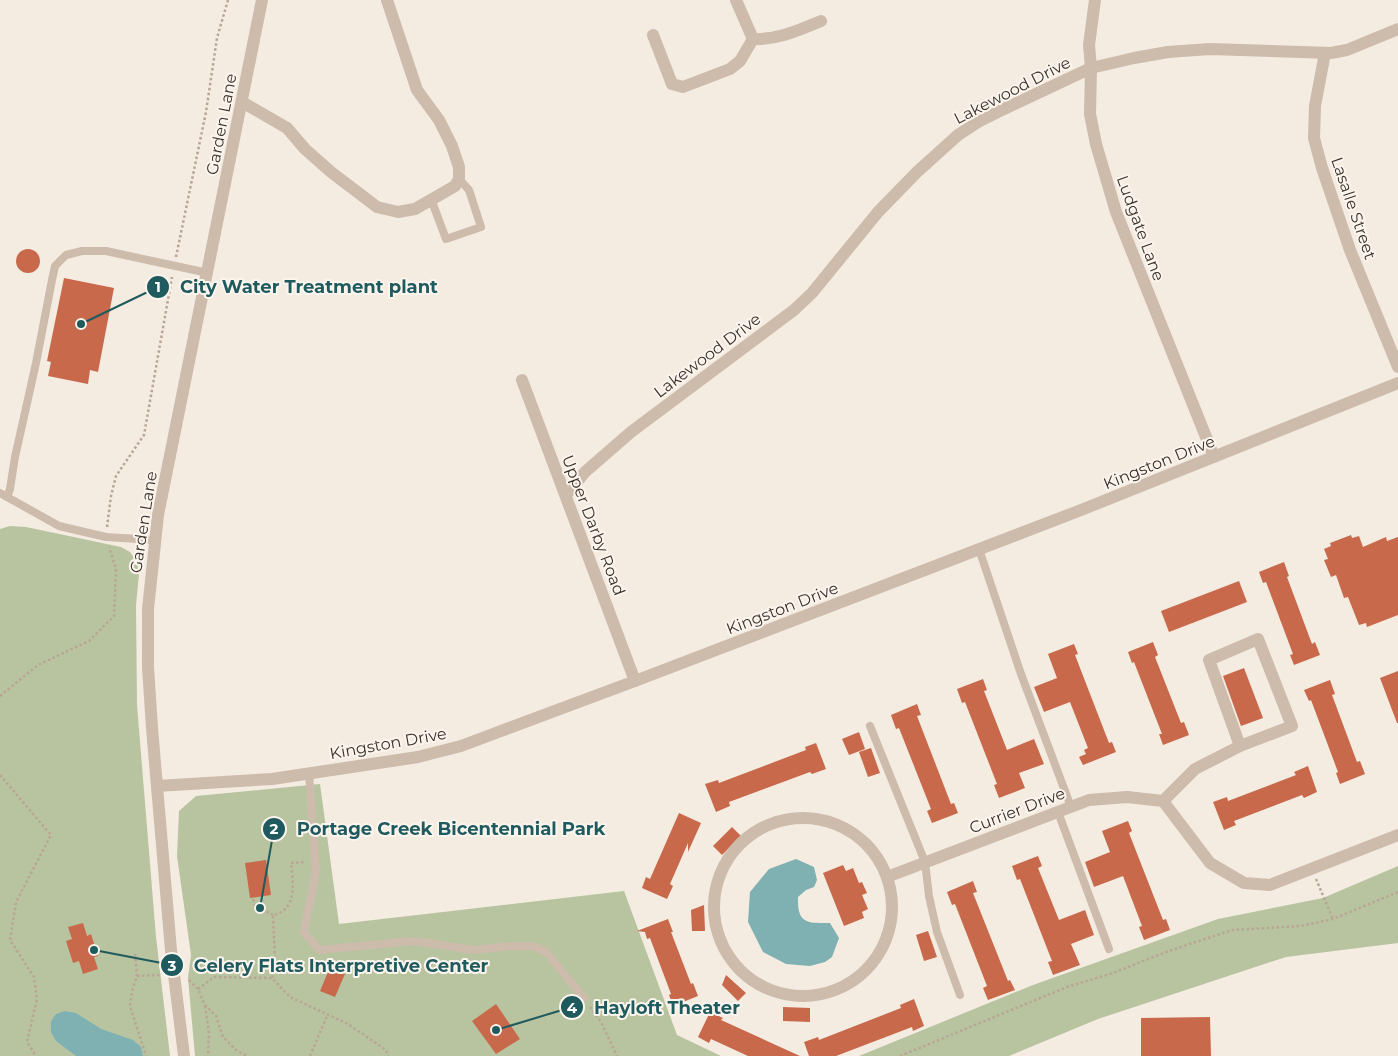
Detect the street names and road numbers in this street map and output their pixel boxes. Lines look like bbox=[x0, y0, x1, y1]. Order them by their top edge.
street label: Lakewood Drive bbox=[951, 53, 1074, 128]
street label: Garden Lane bbox=[202, 72, 241, 176]
street label: Lasalle Street bbox=[1327, 155, 1380, 262]
street label: Ludgate Lane bbox=[1113, 173, 1168, 283]
street label: Lakewood Drive bbox=[650, 309, 764, 402]
street label: Kingston Drive bbox=[1101, 431, 1218, 493]
street label: Upper Darby Road bbox=[558, 452, 629, 598]
street label: Garden Lane bbox=[126, 470, 161, 574]
street label: Kingston Drive bbox=[723, 578, 841, 639]
street label: Kingston Drive bbox=[328, 724, 448, 763]
street label: Currier Drive bbox=[967, 784, 1068, 837]

